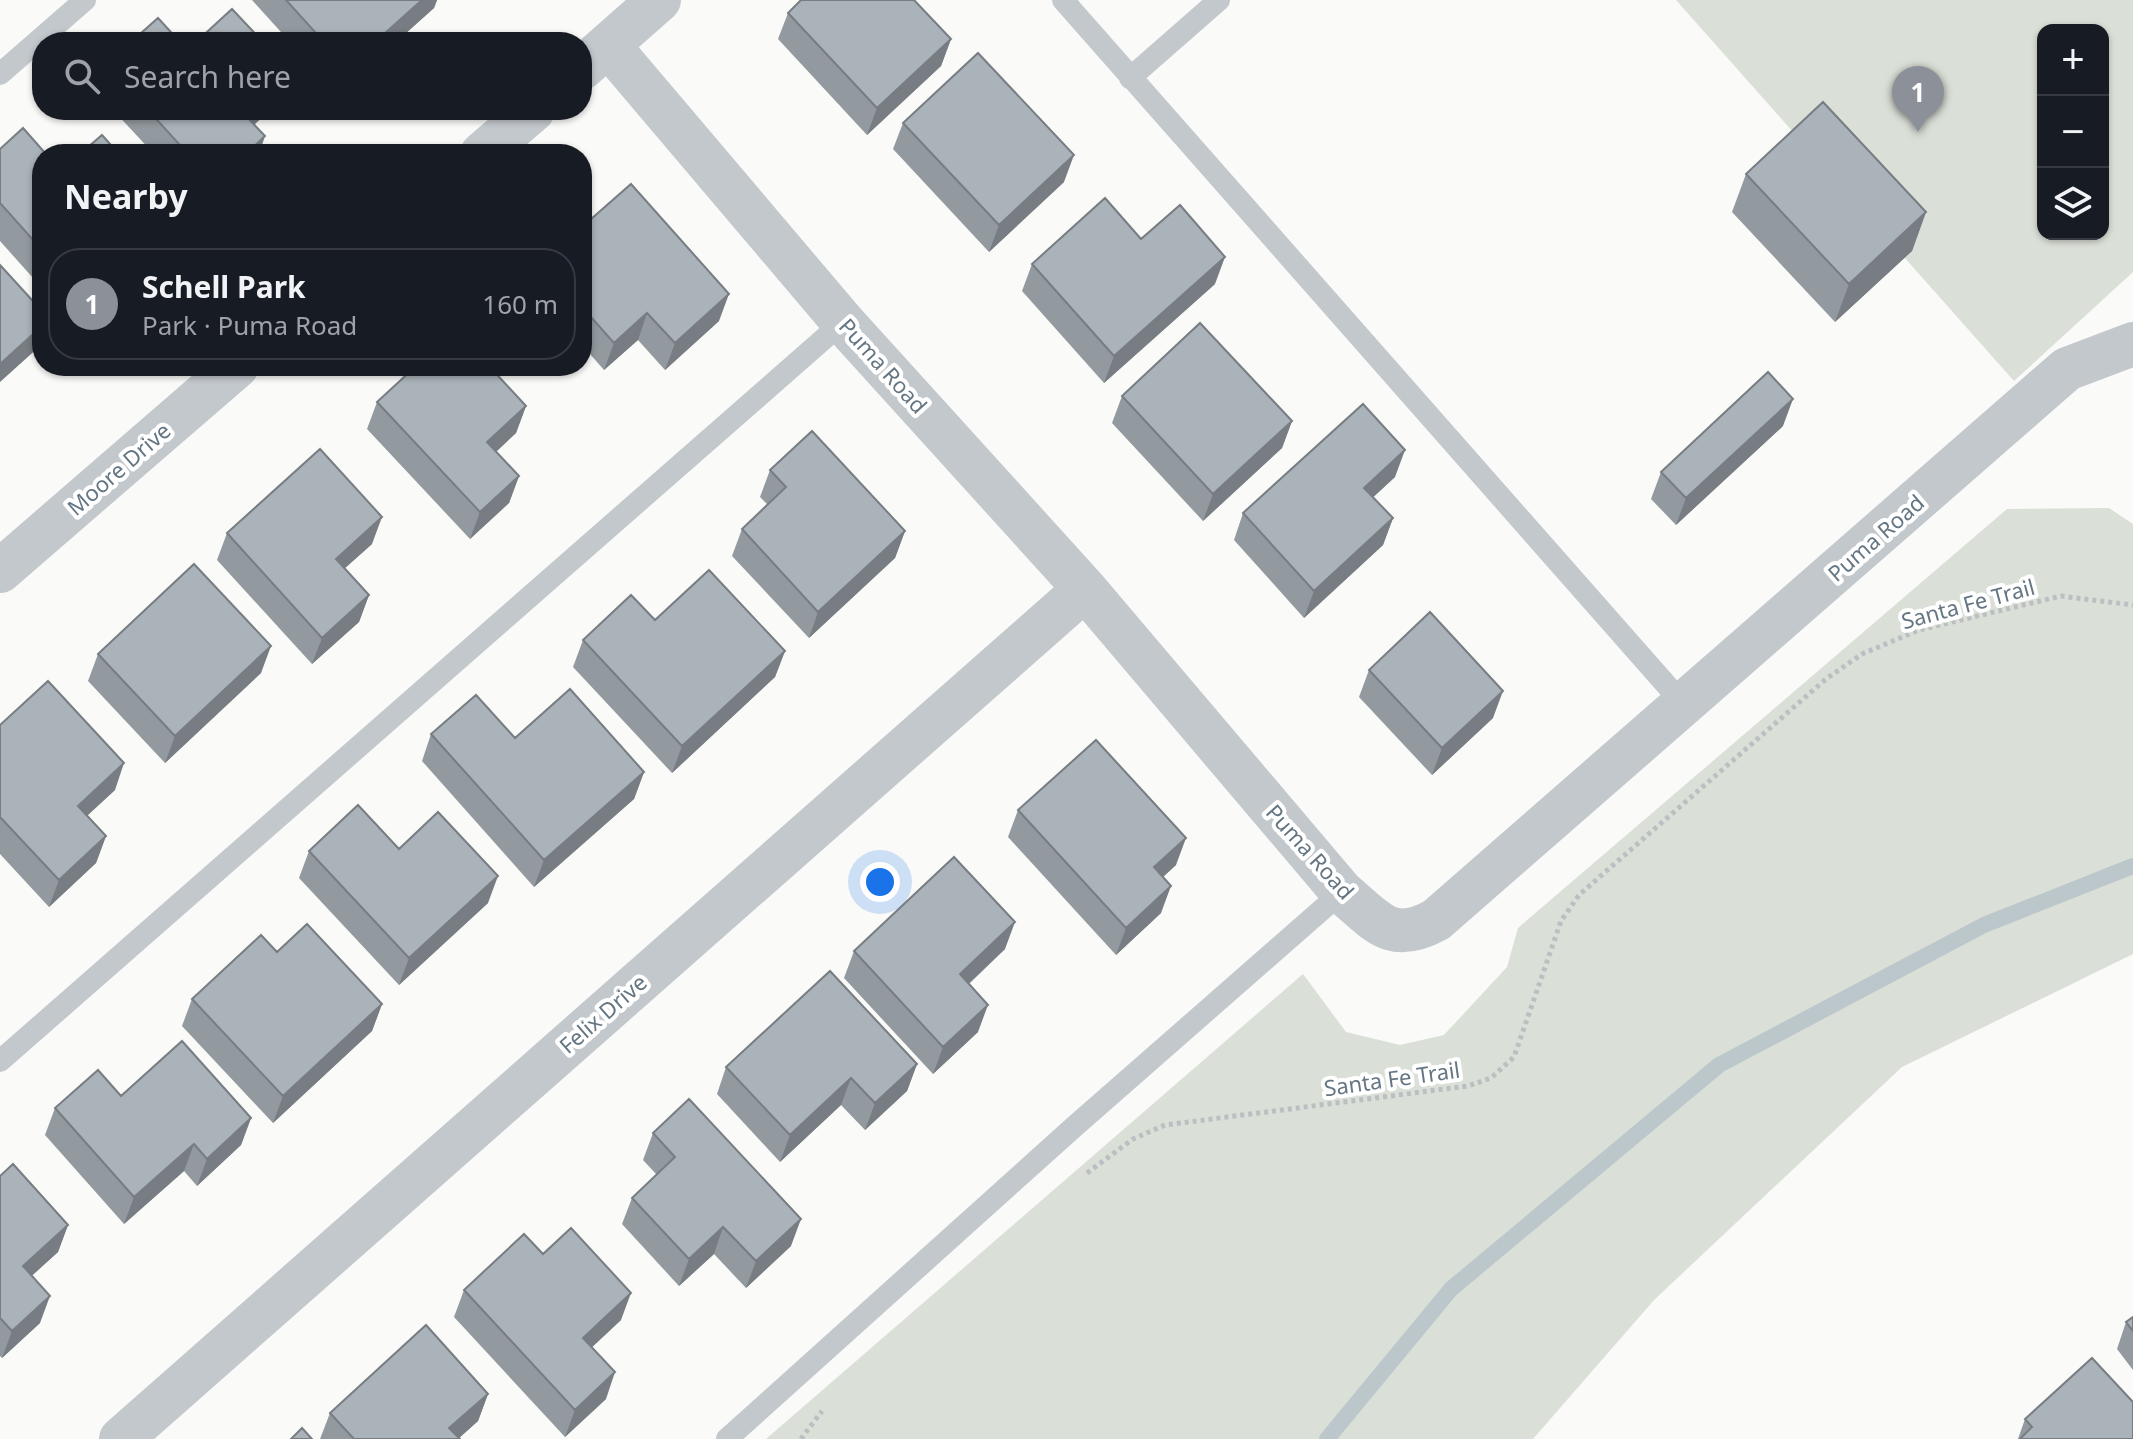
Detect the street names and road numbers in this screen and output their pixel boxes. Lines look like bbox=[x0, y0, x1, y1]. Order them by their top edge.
street label: Puma Road bbox=[833, 311, 935, 419]
street label: Moore Drive bbox=[60, 415, 176, 521]
street label: Puma Road bbox=[1821, 487, 1930, 587]
street label: Santa Fe Trail bbox=[1898, 571, 2038, 635]
street label: Puma Road bbox=[1260, 797, 1362, 905]
street label: Felix Drive bbox=[552, 967, 653, 1060]
street label: Santa Fe Trail bbox=[1322, 1054, 1462, 1102]

